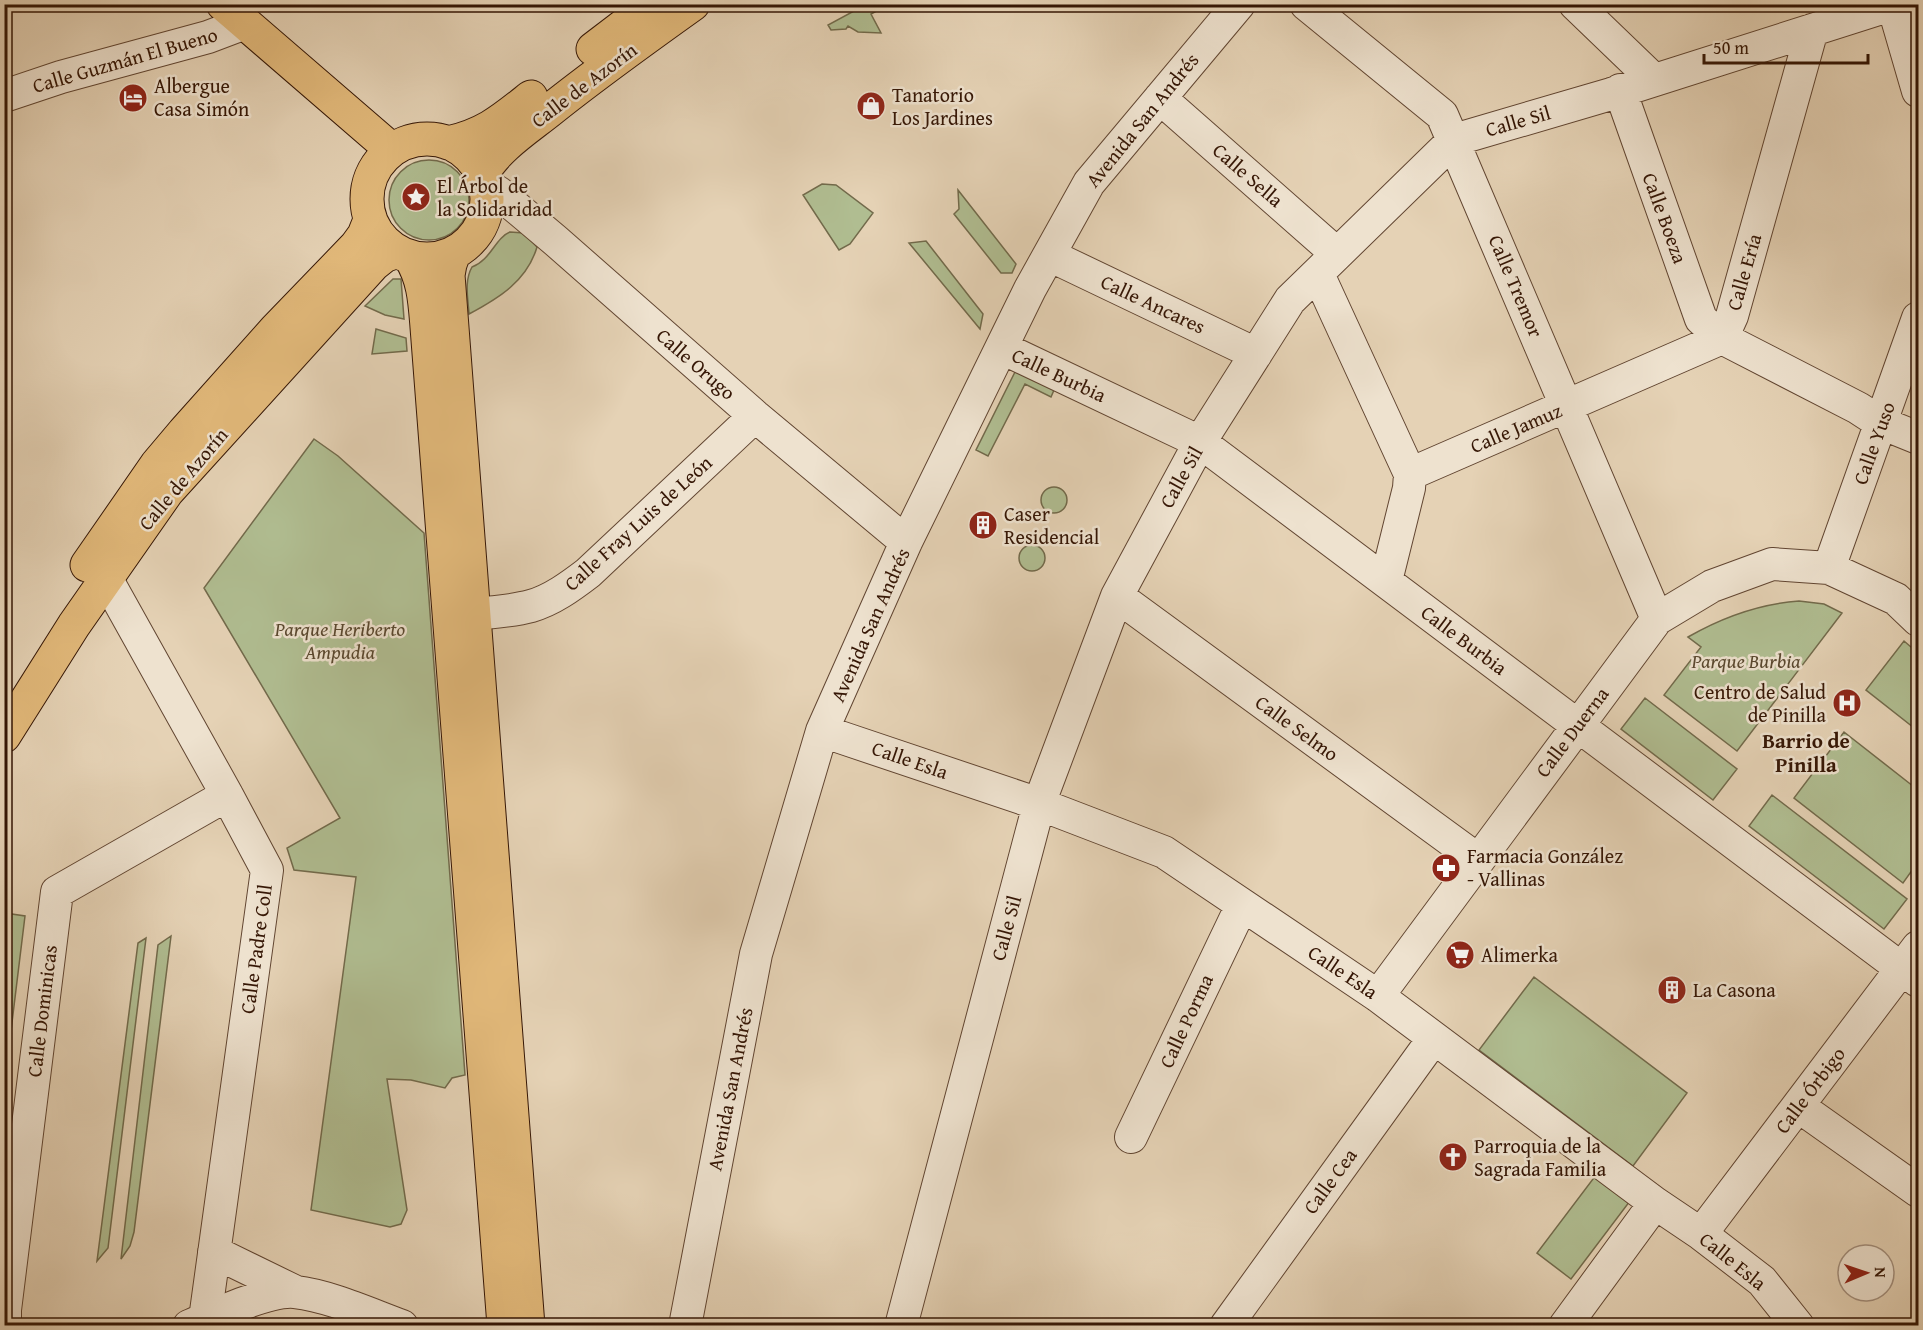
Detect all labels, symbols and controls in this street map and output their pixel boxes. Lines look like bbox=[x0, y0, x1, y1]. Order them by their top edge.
street label: Calle Guzmán El Bueno bbox=[29, 19, 221, 100]
scale bar bbox=[1704, 27, 1868, 65]
text: 50 m bbox=[1713, 34, 1749, 61]
street label: Calle de Azorín bbox=[525, 35, 643, 134]
street label: Avenida San Andrés bbox=[1078, 46, 1205, 193]
place label: Albergue Casa Simón bbox=[154, 71, 249, 123]
place label: Tanatorio Los Jardines bbox=[892, 80, 993, 132]
hotel icon: Albergue Casa Simón bbox=[117, 82, 149, 114]
shop icon: Tanatorio Los Jardines bbox=[855, 90, 887, 122]
street label: Calle Sil bbox=[1482, 97, 1554, 144]
street label: Calle Sella bbox=[1207, 136, 1290, 214]
street label: Calle Boeza bbox=[1636, 168, 1695, 268]
place label: El Árbol de la Solidaridad bbox=[437, 171, 553, 223]
place icon: El Árbol de la Solidaridad bbox=[400, 181, 432, 213]
street label: Calle Ería bbox=[1719, 229, 1768, 314]
street label: Calle Tremor bbox=[1482, 230, 1551, 341]
street label: Calle Ancares bbox=[1096, 267, 1210, 340]
street label: Calle Orugo bbox=[650, 321, 742, 406]
street label: Calle Burbia bbox=[1007, 340, 1112, 409]
street label: Calle Jamuz bbox=[1465, 395, 1566, 460]
street label: Calle Yuso bbox=[1845, 397, 1902, 488]
street label: Calle de Azorín bbox=[131, 421, 234, 536]
street label: Calle Sil bbox=[1152, 440, 1210, 513]
street label: Calle Fray Luis de León bbox=[557, 448, 718, 597]
place label: Caser Residencial bbox=[1004, 499, 1100, 551]
building icon: Caser Residencial bbox=[967, 509, 999, 541]
street label: Avenida San Andrés bbox=[823, 543, 917, 706]
street label: Calle Burbia bbox=[1415, 598, 1514, 682]
park label: Parque Heriberto Ampudia bbox=[274, 614, 406, 666]
park label: Parque Burbia bbox=[1690, 646, 1801, 675]
place label: Centro de Salud de Pinilla bbox=[1694, 677, 1827, 729]
street label: Calle Duerna bbox=[1528, 680, 1616, 783]
street label: Calle Selmo bbox=[1250, 687, 1345, 768]
hospital icon: Centro de Salud de Pinilla bbox=[1831, 687, 1863, 719]
district label: Barrio de Pinilla bbox=[1762, 725, 1850, 780]
street label: Calle Esla bbox=[868, 733, 952, 786]
place label: Farmacia González - Vallinas bbox=[1467, 841, 1623, 893]
pharmacy icon: Farmacia González - Vallinas bbox=[1430, 852, 1462, 884]
street label: Calle Padre Coll bbox=[232, 882, 279, 1015]
street label: Calle Sil bbox=[983, 892, 1028, 964]
street label: Calle Esla bbox=[1303, 938, 1384, 1006]
supermarket icon: Alimerka bbox=[1444, 939, 1476, 971]
place label: Alimerka bbox=[1481, 940, 1558, 969]
street label: Calle Dominicas bbox=[19, 943, 64, 1079]
street label: Calle Porma bbox=[1151, 969, 1220, 1072]
building icon: La Casona bbox=[1656, 974, 1688, 1006]
place label: La Casona bbox=[1693, 975, 1776, 1004]
street label: Avenida San Andrés bbox=[699, 1005, 760, 1173]
street label: Calle Órbigo bbox=[1767, 1040, 1852, 1139]
place label: Parroquia de la Sagrada Familia bbox=[1474, 1131, 1607, 1183]
street label: Calle Cea bbox=[1296, 1141, 1364, 1220]
church icon: Parroquia de la Sagrada Familia bbox=[1437, 1141, 1469, 1173]
street label: Calle Esla bbox=[1694, 1225, 1773, 1297]
north arrow bbox=[1836, 1243, 1896, 1303]
text: N bbox=[1869, 1267, 1893, 1279]

